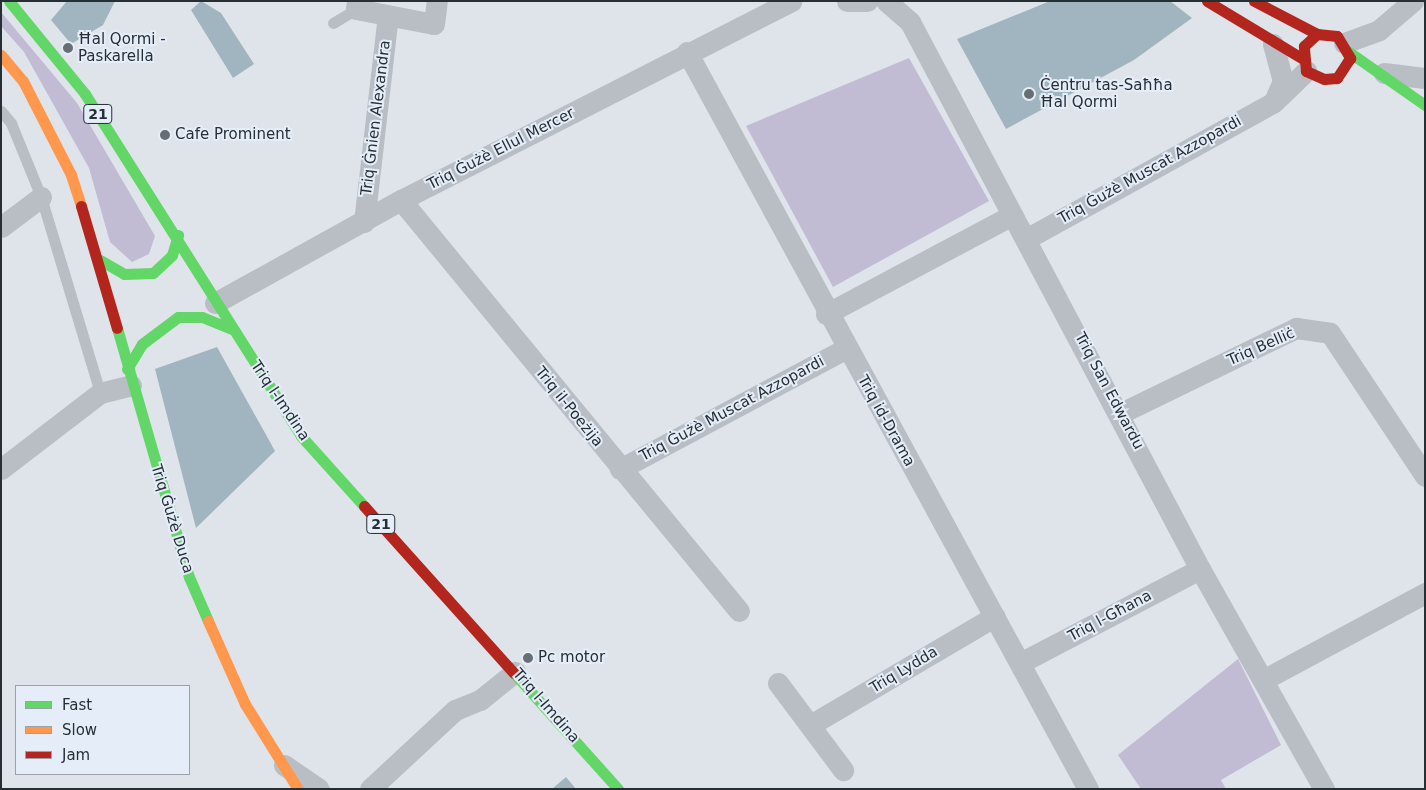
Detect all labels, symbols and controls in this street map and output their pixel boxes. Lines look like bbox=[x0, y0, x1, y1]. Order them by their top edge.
place label: Ħal Qormi - Paskarella bbox=[78, 30, 166, 65]
street label: Triq Ġnien Alexandra bbox=[358, 39, 394, 197]
marker: Ħal Qormi - Paskarella bbox=[62, 42, 74, 54]
place label: Ċentru tas-Saħħa Ħal Qormi bbox=[1040, 76, 1173, 111]
marker: Ċentru tas-Saħħa Ħal Qormi bbox=[1022, 87, 1036, 101]
road number: 21 bbox=[83, 102, 113, 126]
street label: Triq Ġużè Ellul Mercer bbox=[425, 104, 577, 194]
street label: Triq Ġużè Muscat Azzopardi bbox=[1055, 112, 1245, 228]
place label: Cafe Prominent bbox=[175, 126, 291, 144]
marker: Cafe Prominent bbox=[159, 129, 171, 141]
street label: Triq Belliċ bbox=[1225, 324, 1297, 370]
street label: Triq San Edwardu bbox=[1071, 329, 1147, 453]
street label: Triq Ġużè Muscat Azzopardi bbox=[637, 353, 827, 465]
street label: Triq l-Imdina bbox=[247, 358, 313, 444]
street label: Triq il-Poeżija bbox=[531, 363, 607, 451]
street label: Triq id-Drama bbox=[854, 372, 918, 470]
street label: Triq Ġużè Duca bbox=[147, 462, 197, 576]
road number: 21 bbox=[366, 512, 396, 536]
street label: Triq l-Għana bbox=[1065, 587, 1155, 645]
street label: Triq Lydda bbox=[867, 643, 941, 697]
place label: Pc motor bbox=[538, 649, 605, 667]
marker: Pc motor bbox=[522, 652, 534, 664]
street label: Triq l-Imdina bbox=[509, 665, 583, 747]
legend bbox=[15, 685, 190, 775]
text: Fast bbox=[62, 696, 92, 714]
text: Slow bbox=[62, 721, 97, 739]
text: Jam bbox=[62, 746, 90, 764]

